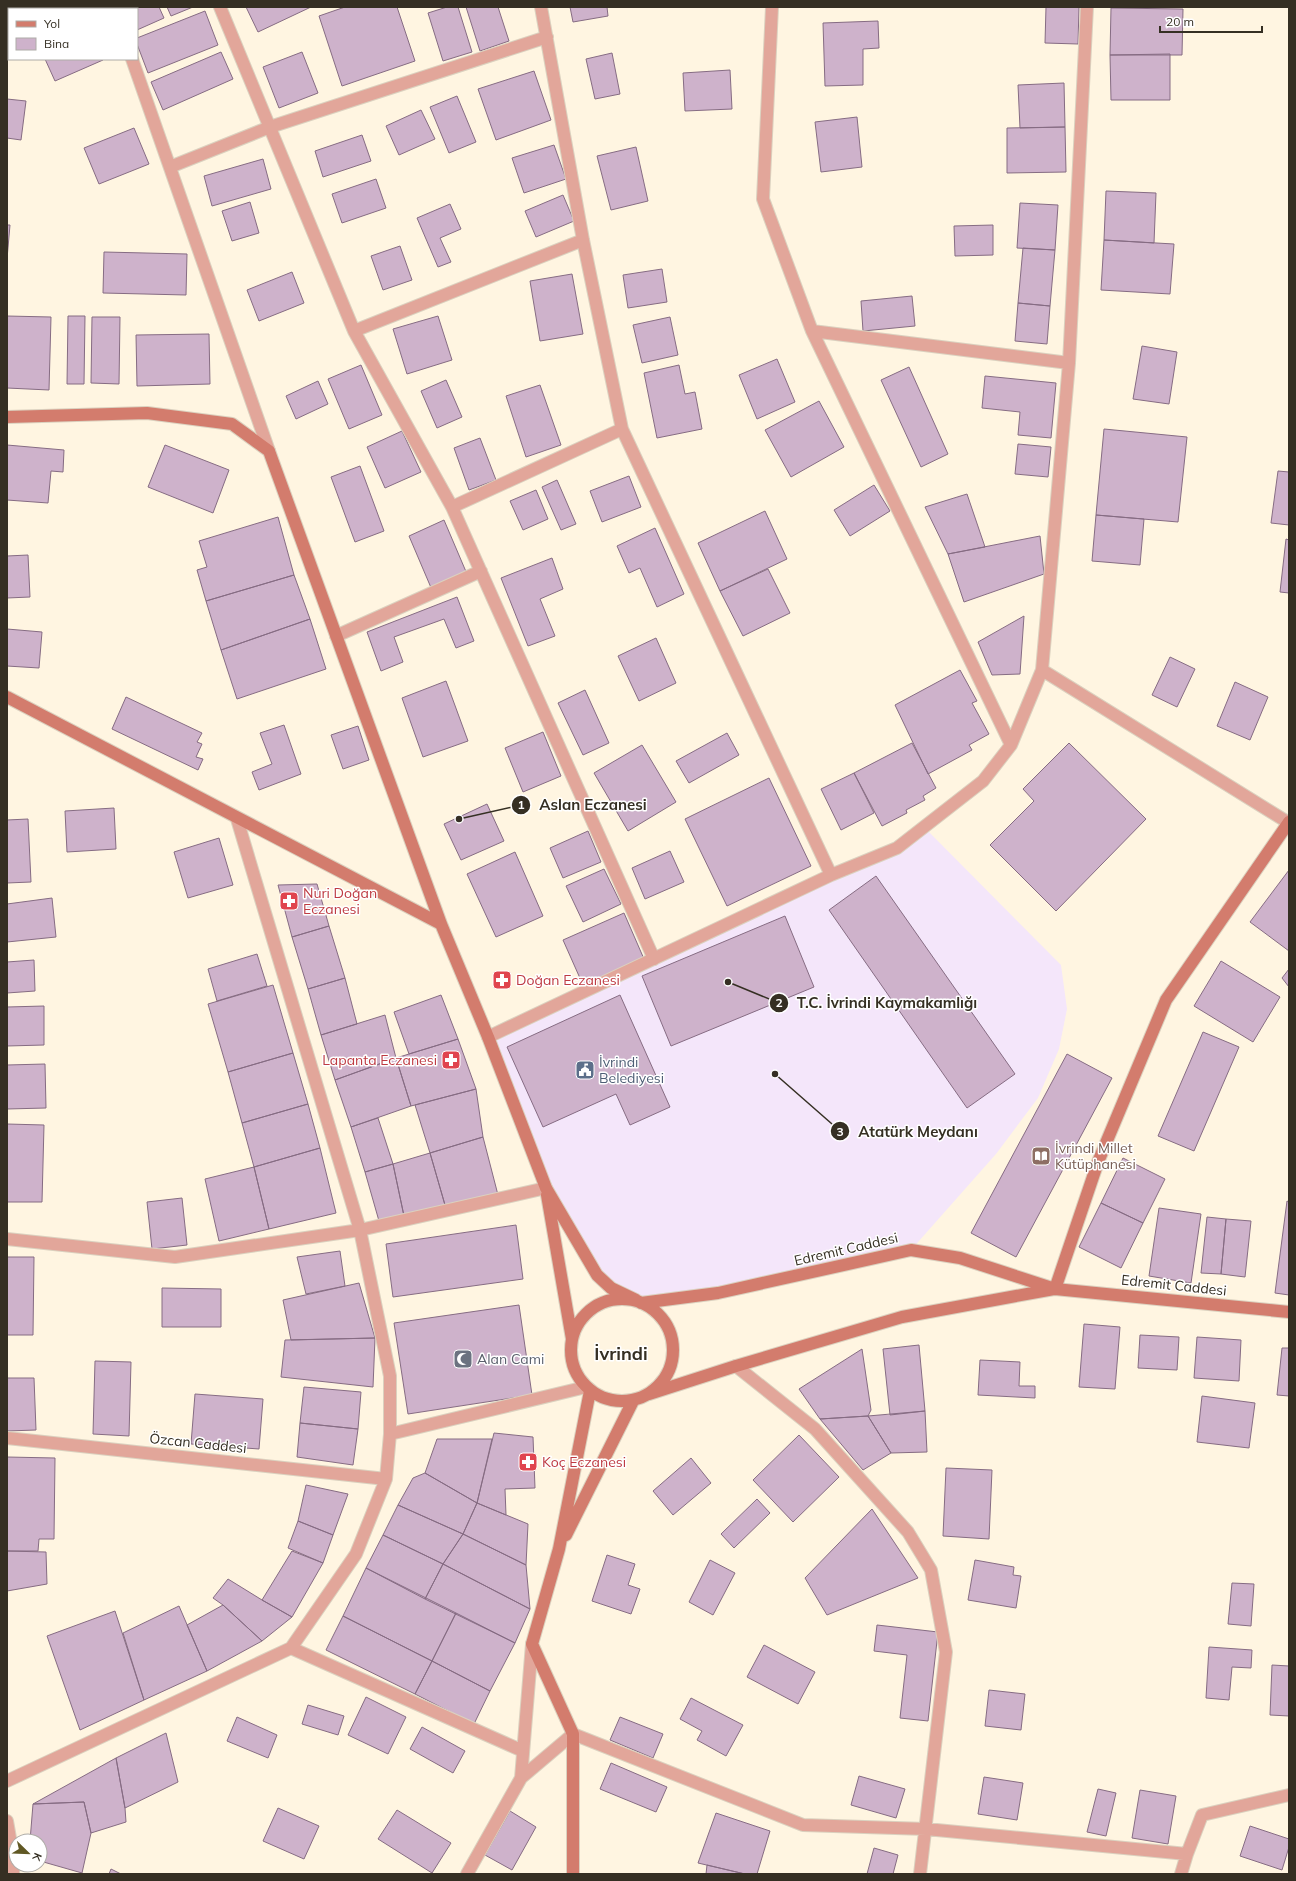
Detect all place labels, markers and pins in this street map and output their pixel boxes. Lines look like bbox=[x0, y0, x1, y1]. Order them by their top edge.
callout: Aslan Eczanesi bbox=[511, 791, 655, 818]
place label: Nuri Doğan Eczanesi bbox=[303, 884, 377, 918]
pharmacy icon: Nuri Doğan Eczanesi bbox=[278, 890, 300, 912]
pharmacy icon: Doğan Eczanesi bbox=[491, 969, 513, 991]
place label: Doğan Eczanesi bbox=[516, 971, 620, 989]
callout: T.C. İvrindi Kaymakamlığı bbox=[769, 989, 986, 1016]
pharmacy icon: Lapanta Eczanesi bbox=[440, 1049, 462, 1071]
place label: Lapanta Eczanesi bbox=[322, 1051, 437, 1069]
place label: İvrindi Belediyesi bbox=[599, 1053, 664, 1087]
public building icon: İvrindi Belediyesi bbox=[574, 1059, 596, 1081]
callout: Atatürk Meydanı bbox=[830, 1118, 985, 1145]
place label: İvrindi Millet Kütüphanesi bbox=[1055, 1139, 1136, 1173]
library icon: İvrindi Millet Kütüphanesi bbox=[1030, 1145, 1052, 1167]
mosque icon: Alan Cami bbox=[452, 1348, 474, 1370]
place label: Alan Cami bbox=[477, 1350, 544, 1368]
pharmacy icon: Koç Eczanesi bbox=[517, 1451, 539, 1473]
place label: Koç Eczanesi bbox=[542, 1453, 626, 1471]

